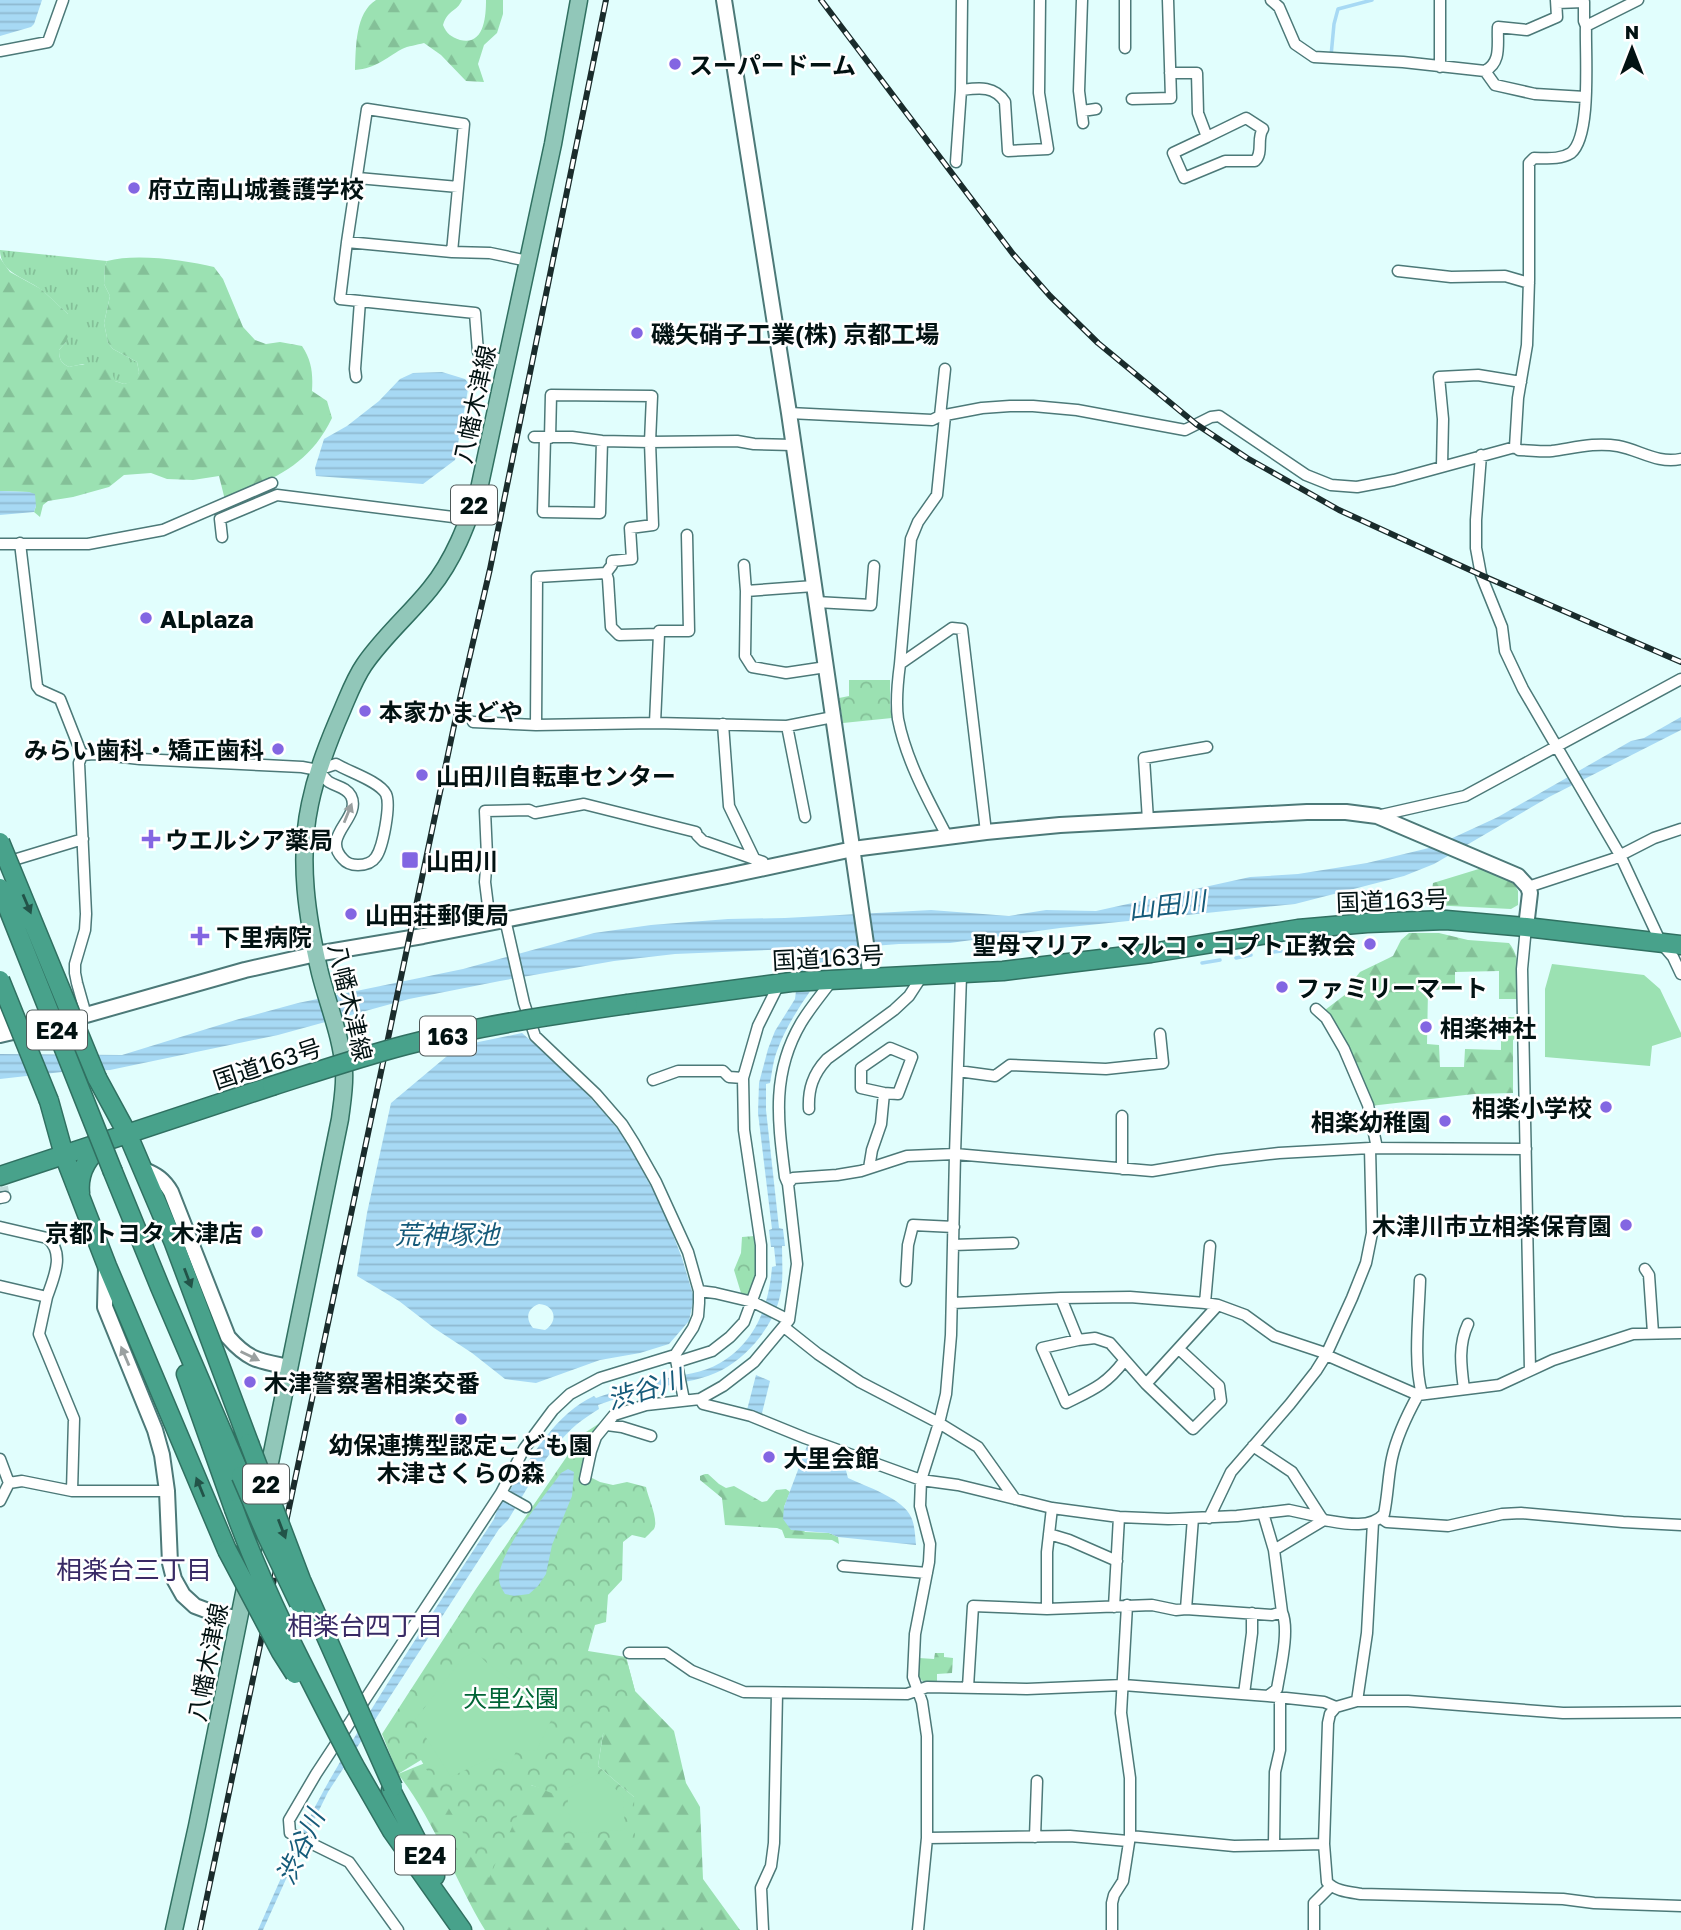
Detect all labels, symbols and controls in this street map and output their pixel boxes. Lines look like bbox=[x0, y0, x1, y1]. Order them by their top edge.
north arrow bbox=[1597, 14, 1667, 84]
text: N bbox=[1625, 20, 1639, 43]
place label: スーパードーム bbox=[689, 50, 856, 79]
marker: スーパードーム bbox=[667, 56, 683, 72]
place label: 府立南山城養護学校 bbox=[148, 174, 364, 203]
marker: 府立南山城養護学校 bbox=[126, 180, 142, 196]
place label: 磯矢硝子工業(株) 京都工場 bbox=[651, 319, 939, 348]
marker: 磯矢硝子工業(株) 京都工場 bbox=[629, 325, 645, 341]
street label: 八幡木津線 bbox=[447, 342, 501, 466]
road number: 22 bbox=[451, 485, 497, 524]
place label: ALplaza bbox=[160, 604, 254, 633]
marker: ALplaza bbox=[138, 610, 154, 626]
place label: 本家かまどや bbox=[379, 697, 523, 726]
marker: 本家かまどや bbox=[357, 703, 373, 719]
place label: みらい歯科・矯正歯科 bbox=[24, 735, 264, 764]
marker: みらい歯科・矯正歯科 bbox=[270, 741, 286, 757]
place label: 山田川自転車センター bbox=[436, 761, 676, 790]
marker: 山田川自転車センター bbox=[414, 767, 430, 783]
one-way arrow bbox=[342, 803, 353, 824]
place label: ウエルシア薬局 bbox=[165, 825, 333, 854]
marker: ウエルシア薬局 bbox=[143, 831, 159, 847]
place label: 山田川 bbox=[426, 846, 498, 875]
marker: 山田川 bbox=[400, 850, 420, 870]
water label: 山田川 bbox=[1126, 884, 1211, 925]
street label: 国道163号 bbox=[1335, 884, 1449, 916]
one-way arrow bbox=[22, 894, 33, 915]
place label: 山田荘郵便局 bbox=[365, 900, 509, 929]
marker: 山田荘郵便局 bbox=[343, 906, 359, 922]
place label: 下里病院 bbox=[216, 922, 312, 951]
marker: 下里病院 bbox=[190, 926, 210, 946]
place label: 聖母マリア・マルコ・コプト正教会 bbox=[972, 930, 1356, 959]
marker: 聖母マリア・マルコ・コプト正教会 bbox=[1362, 936, 1378, 952]
street label: 八幡木津線 bbox=[323, 940, 379, 1064]
street label: 国道163号 bbox=[771, 940, 885, 974]
place label: ファミリーマート bbox=[1296, 973, 1488, 1002]
marker: ファミリーマート bbox=[1274, 979, 1290, 995]
road number: E24 bbox=[27, 1010, 87, 1050]
place label: 相楽神社 bbox=[1440, 1013, 1536, 1042]
road number: 163 bbox=[420, 1016, 476, 1056]
marker: 相楽神社 bbox=[1418, 1019, 1434, 1035]
street label: 国道163号 bbox=[209, 1032, 325, 1094]
place label: 相楽小学校 bbox=[1472, 1093, 1592, 1122]
marker: 相楽小学校 bbox=[1598, 1099, 1614, 1115]
place label: 相楽幼稚園 bbox=[1311, 1107, 1431, 1136]
marker: 相楽幼稚園 bbox=[1437, 1113, 1453, 1129]
place label: 木津川市立相楽保育園 bbox=[1372, 1211, 1612, 1240]
marker: 木津川市立相楽保育園 bbox=[1618, 1217, 1634, 1233]
place label: 京都トヨタ 木津店 bbox=[45, 1218, 243, 1247]
water label: 荒神塚池 bbox=[395, 1219, 502, 1250]
marker: 京都トヨタ 木津店 bbox=[249, 1224, 265, 1240]
one-way arrow bbox=[182, 1268, 193, 1289]
one-way arrow bbox=[119, 1346, 131, 1366]
one-way arrow bbox=[241, 1349, 261, 1361]
water label: 渋谷川 bbox=[603, 1362, 690, 1415]
place label: 木津警察署相楽交番 bbox=[264, 1368, 480, 1397]
marker: 木津警察署相楽交番 bbox=[242, 1374, 258, 1390]
marker: 幼保連携型認定こども園 木津さくらの森 bbox=[453, 1411, 469, 1427]
place label: 幼保連携型認定こども園 木津さくらの森 bbox=[329, 1430, 593, 1487]
place label: 大里会館 bbox=[783, 1443, 879, 1472]
marker: 大里会館 bbox=[761, 1449, 777, 1465]
road number: 22 bbox=[243, 1464, 289, 1504]
one-way arrow bbox=[195, 1476, 206, 1497]
one-way arrow bbox=[276, 1519, 287, 1540]
district label: 相楽台三丁目 bbox=[56, 1554, 212, 1585]
street label: 八幡木津線 bbox=[181, 1600, 233, 1724]
district label: 相楽台四丁目 bbox=[287, 1610, 443, 1641]
park label: 大里公園 bbox=[463, 1683, 559, 1712]
water label: 渋谷川 bbox=[269, 1802, 332, 1889]
road number: E24 bbox=[395, 1836, 455, 1874]

